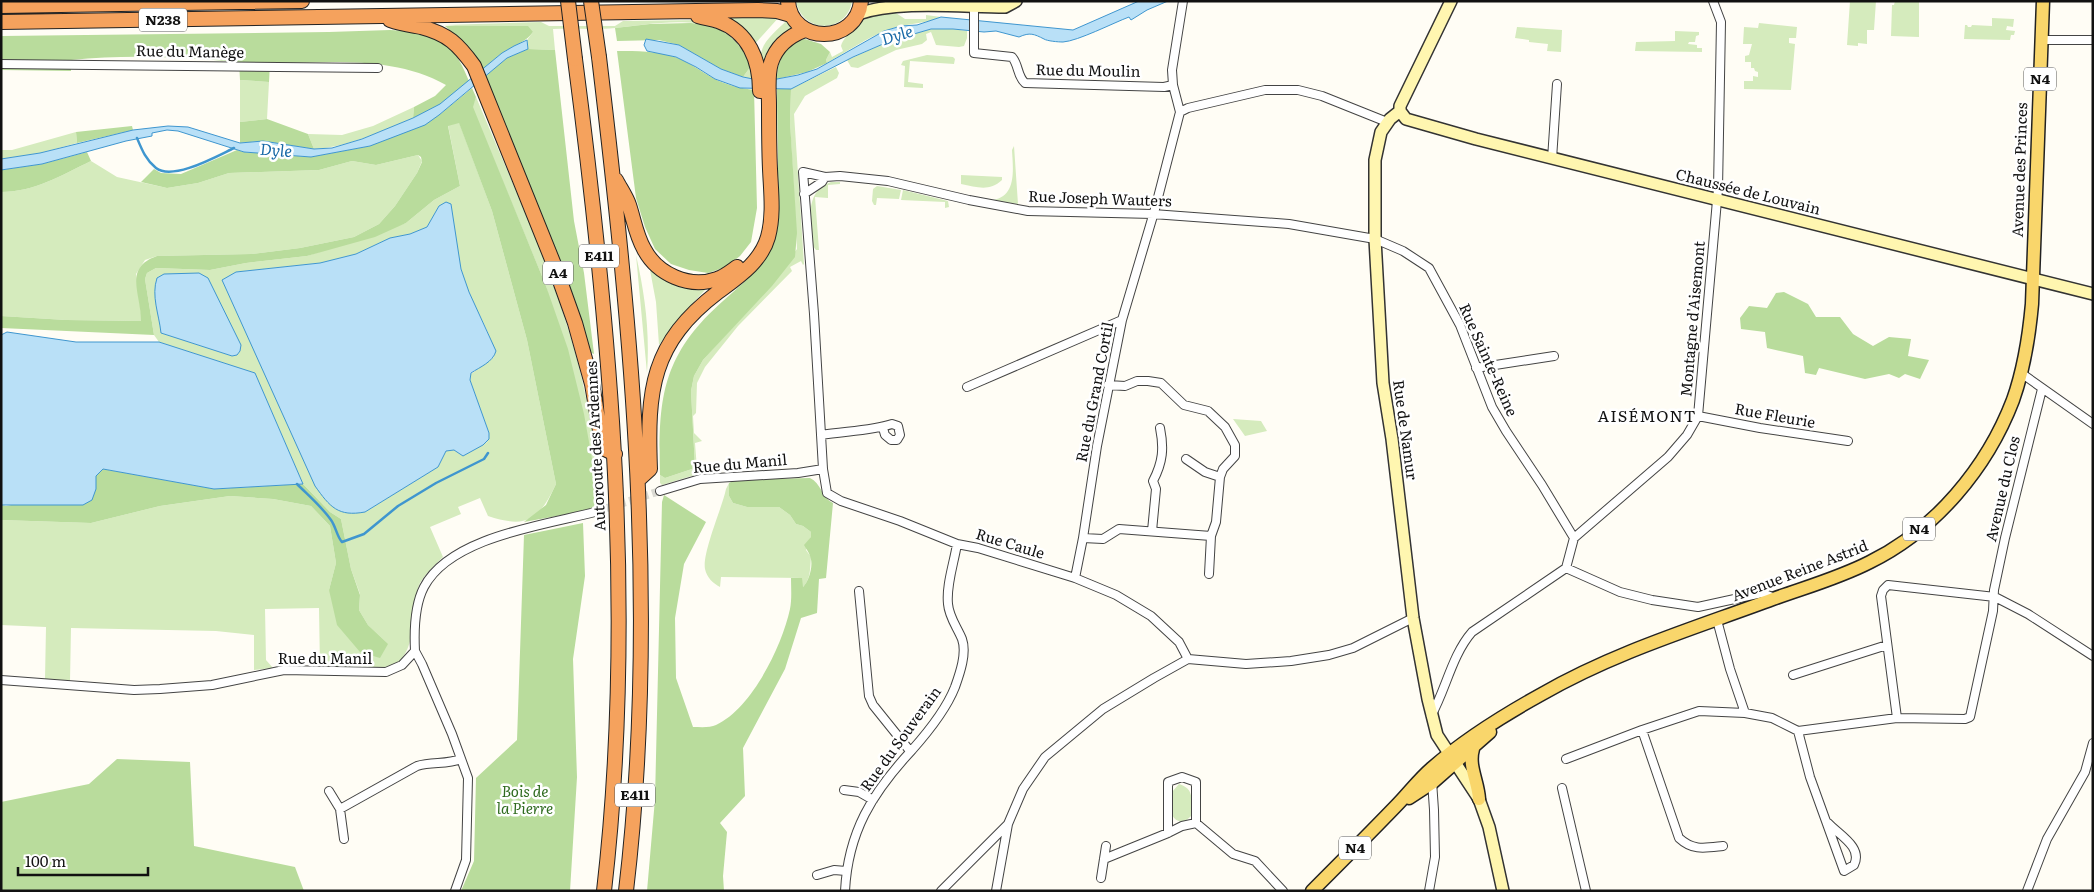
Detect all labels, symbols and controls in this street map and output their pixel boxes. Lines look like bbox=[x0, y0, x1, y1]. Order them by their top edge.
road number: N238 bbox=[139, 8, 187, 32]
water label: Dyle bbox=[878, 18, 916, 50]
street label: Rue du Manège bbox=[136, 38, 244, 63]
street label: Rue du Moulin bbox=[1035, 57, 1141, 82]
road number: N4 bbox=[2024, 68, 2056, 90]
street label: Avenue des Princes bbox=[2005, 102, 2032, 238]
water label: Dyle bbox=[259, 136, 293, 162]
street label: Chaussée de Louvain bbox=[1674, 161, 1823, 220]
street label: Rue Joseph Wauters bbox=[1028, 184, 1172, 212]
street label: Montagne d'Aisemont bbox=[1673, 240, 1710, 398]
road number: E411 bbox=[579, 245, 619, 268]
road number: A4 bbox=[543, 262, 573, 284]
street label: Rue Sainte-Reine bbox=[1454, 299, 1525, 420]
street label: Rue du Grand Cortil bbox=[1069, 320, 1118, 464]
street label: Autoroute des Ardennes bbox=[579, 360, 610, 532]
street label: Rue de Namur bbox=[1388, 378, 1425, 481]
street label: Rue Fleurie bbox=[1733, 396, 1818, 433]
district label: AISÉMONT bbox=[1597, 403, 1697, 427]
street label: Avenue du Clos bbox=[1978, 433, 2025, 544]
street label: Rue du Manil bbox=[692, 447, 788, 478]
road number: N4 bbox=[1903, 518, 1935, 540]
street label: Rue Caule bbox=[973, 521, 1048, 564]
street label: Avenue Reine Astrid bbox=[1728, 533, 1871, 606]
street label: Rue du Manil bbox=[278, 646, 372, 669]
street label: Rue du Souverain bbox=[854, 681, 946, 795]
park label: Bois de la Pierre bbox=[497, 779, 553, 819]
road number: E411 bbox=[615, 784, 655, 806]
road number: N4 bbox=[1339, 836, 1371, 860]
scale bar bbox=[18, 844, 148, 876]
text: 100 m bbox=[25, 849, 66, 872]

